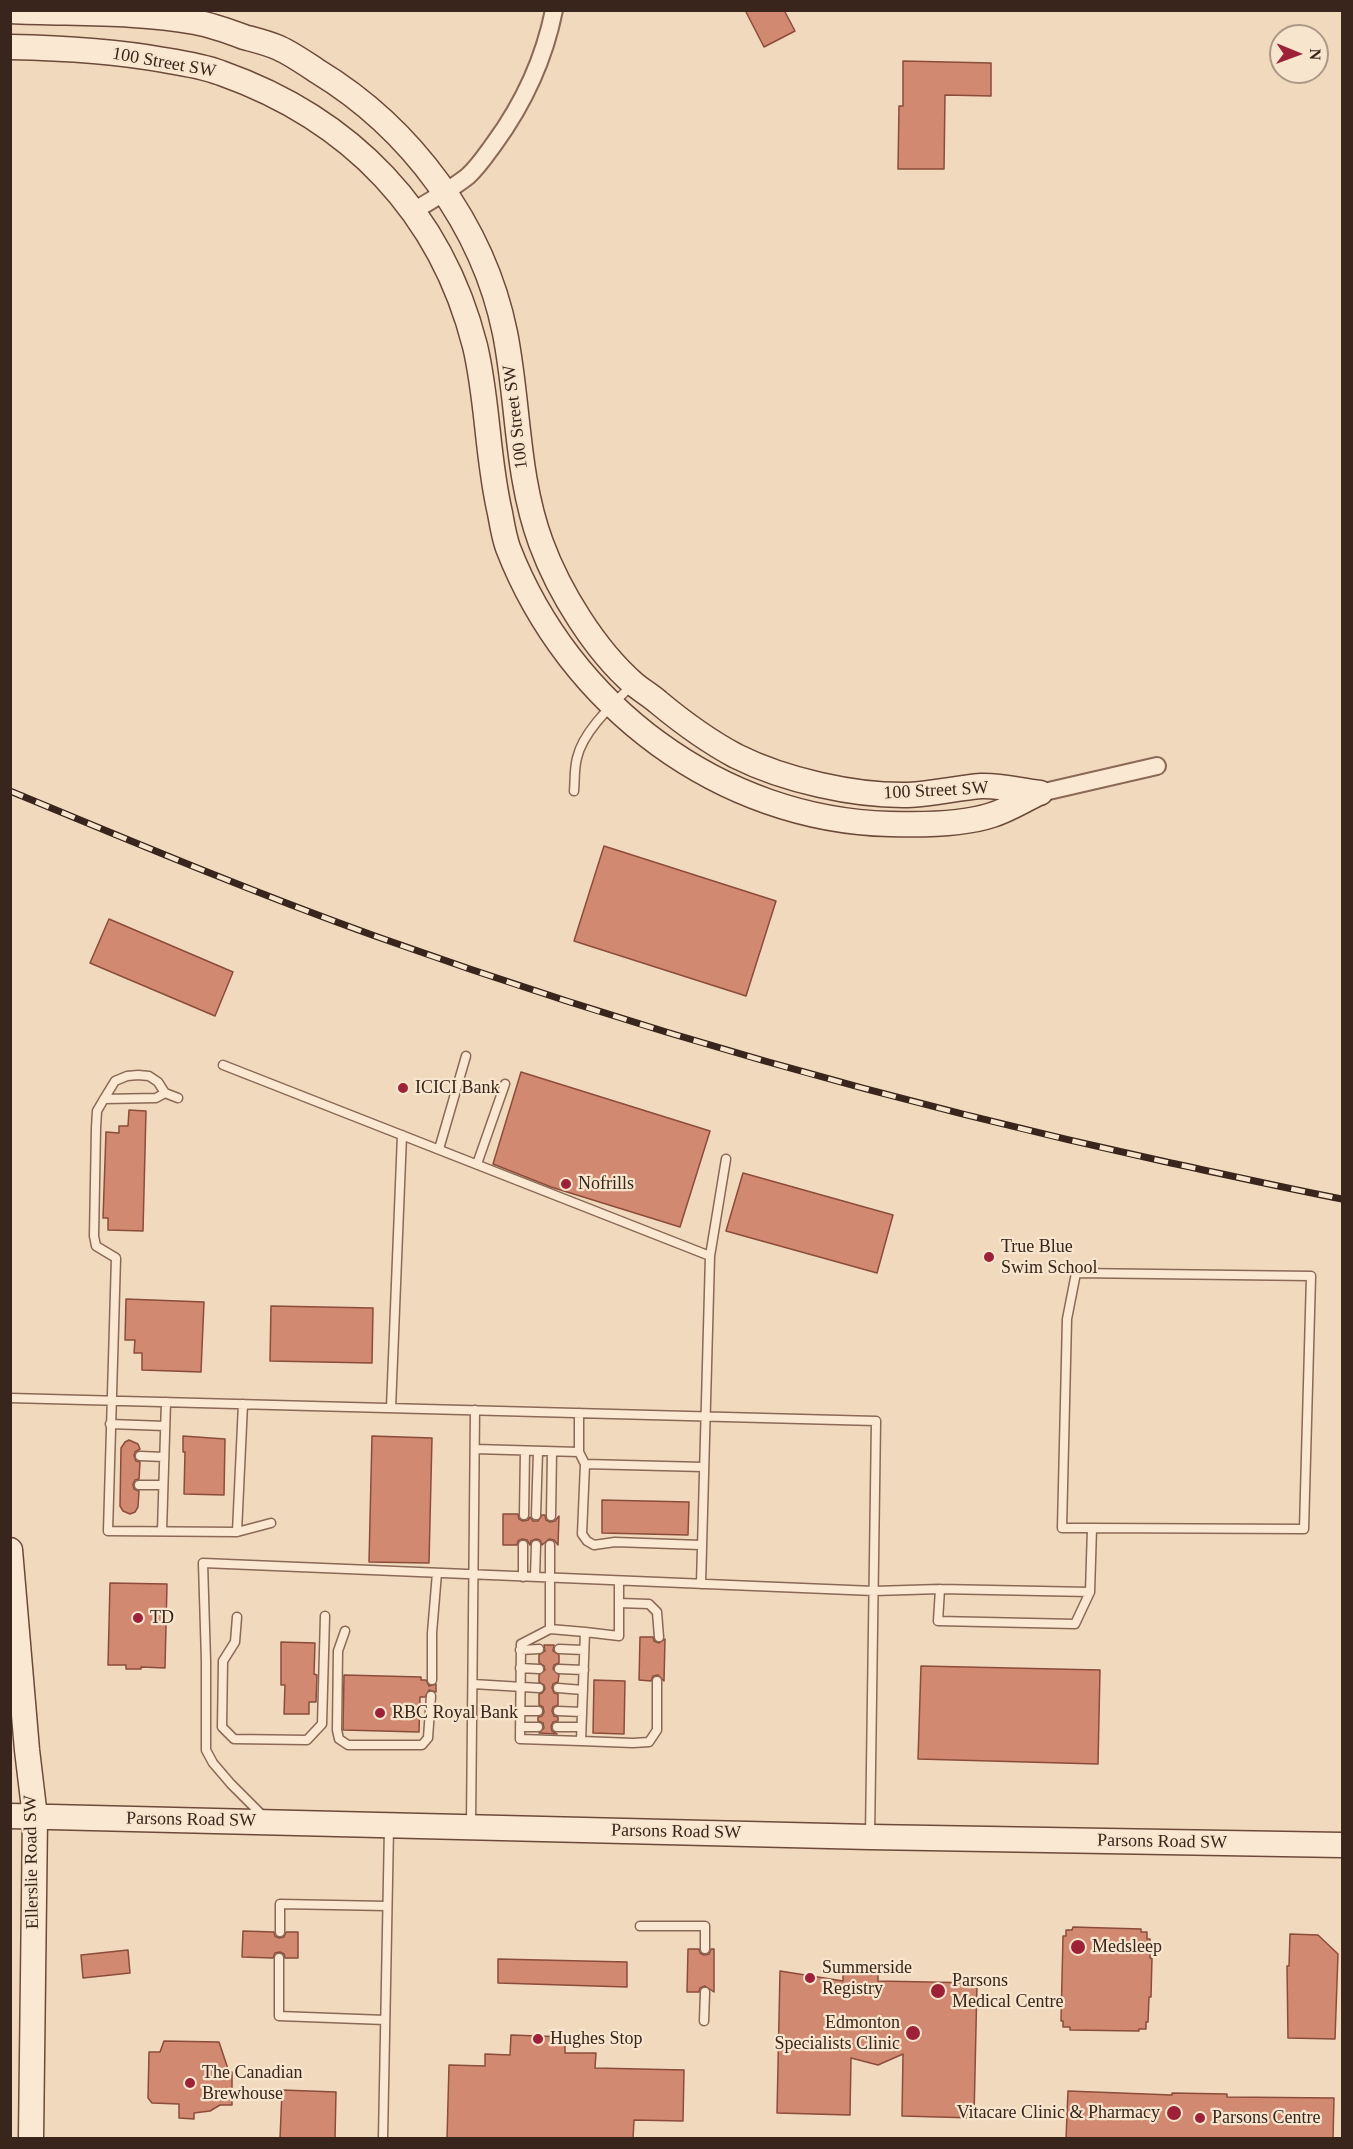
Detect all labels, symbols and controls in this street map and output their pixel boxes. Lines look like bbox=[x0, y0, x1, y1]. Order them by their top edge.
north arrow bbox=[1269, 24, 1329, 84]
street label: 100 Street SW bbox=[110, 43, 218, 83]
text: N bbox=[1307, 48, 1324, 60]
street label: 100 Street SW bbox=[499, 364, 533, 470]
street label: 100 Street SW bbox=[883, 777, 989, 805]
place label: ICICI Bank bbox=[415, 1077, 499, 1099]
marker: ICICI Bank bbox=[396, 1081, 410, 1095]
place label: Nofrills bbox=[578, 1173, 634, 1195]
marker: Nofrills bbox=[559, 1177, 573, 1191]
place label: True Blue Swim School bbox=[1001, 1236, 1098, 1278]
marker: True Blue Swim School bbox=[982, 1250, 996, 1264]
place label: TD bbox=[150, 1607, 174, 1629]
marker: TD bbox=[131, 1611, 145, 1625]
place label: RBC Royal Bank bbox=[392, 1702, 518, 1724]
marker: RBC Royal Bank bbox=[373, 1706, 387, 1720]
street label: Ellerslie Road SW bbox=[20, 1795, 44, 1929]
street label: Parsons Road SW bbox=[126, 1808, 256, 1832]
street label: Parsons Road SW bbox=[611, 1820, 741, 1844]
street label: Parsons Road SW bbox=[1097, 1830, 1227, 1854]
place label: Medsleep bbox=[1092, 1936, 1162, 1958]
marker: Medsleep bbox=[1069, 1938, 1087, 1956]
place label: Summerside Registry bbox=[822, 1957, 912, 2000]
place label: Parsons Medical Centre bbox=[952, 1970, 1063, 2012]
marker: Summerside Registry bbox=[803, 1971, 817, 1985]
marker: Parsons Medical Centre bbox=[929, 1982, 947, 2000]
place label: Edmonton Specialists Clinic bbox=[775, 2012, 900, 2054]
marker: Edmonton Specialists Clinic bbox=[904, 2024, 922, 2042]
place label: Hughes Stop bbox=[550, 2028, 643, 2050]
marker: Hughes Stop bbox=[531, 2032, 545, 2046]
place label: The Canadian Brewhouse bbox=[202, 2062, 302, 2104]
marker: The Canadian Brewhouse bbox=[183, 2076, 197, 2090]
place label: Vitacare Clinic & Pharmacy bbox=[957, 2102, 1160, 2124]
marker: Vitacare Clinic & Pharmacy bbox=[1165, 2104, 1183, 2122]
place label: Parsons Centre bbox=[1212, 2107, 1320, 2129]
marker: Parsons Centre bbox=[1193, 2111, 1207, 2125]

